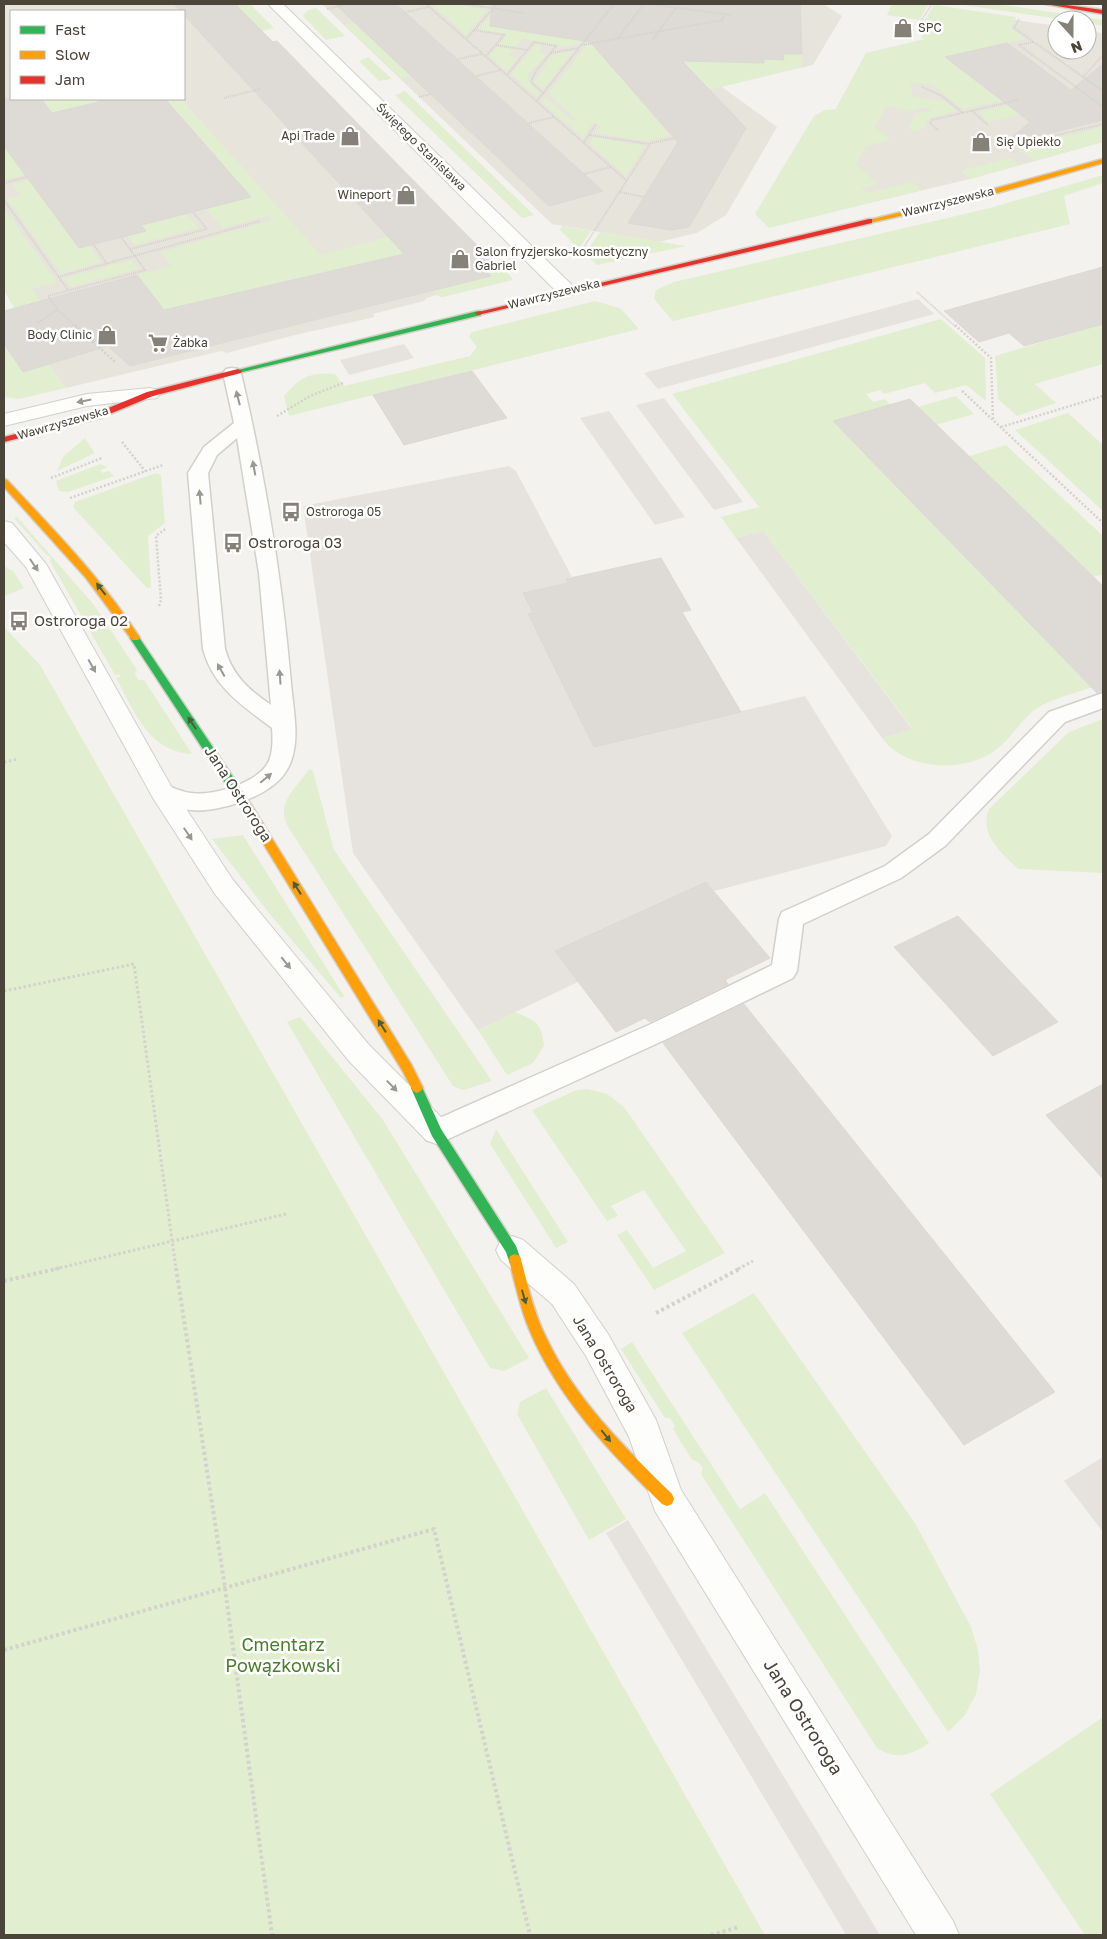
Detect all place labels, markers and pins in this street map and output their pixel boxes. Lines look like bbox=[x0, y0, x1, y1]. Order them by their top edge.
shop icon: SPC bbox=[892, 17, 914, 39]
place label: SPC bbox=[918, 20, 942, 35]
shop icon: Api Trade bbox=[339, 125, 361, 147]
place label: Api Trade bbox=[281, 128, 335, 143]
shop icon: Się Upiekło bbox=[970, 131, 992, 153]
place label: Się Upiekło bbox=[996, 134, 1061, 149]
shop icon: Wineport bbox=[395, 184, 417, 206]
place label: Wineport bbox=[338, 187, 391, 202]
place label: Salon fryzjersko-kosmetyczny Gabriel bbox=[475, 244, 649, 273]
shop icon: Salon fryzjersko-kosmetyczny Gabriel bbox=[449, 248, 471, 270]
shop icon: Body Clinic bbox=[96, 324, 118, 346]
place label: Body Clinic bbox=[27, 327, 92, 342]
supermarket icon: Żabka bbox=[147, 332, 169, 354]
place label: Żabka bbox=[173, 335, 208, 350]
bus stop icon: Ostroroga 05 bbox=[280, 501, 302, 523]
place label: Ostroroga 05 bbox=[306, 504, 381, 519]
bus stop icon: Ostroroga 03 bbox=[222, 532, 244, 554]
place label: Ostroroga 03 bbox=[248, 533, 342, 551]
bus stop icon: Ostroroga 02 bbox=[8, 610, 30, 632]
place label: Ostroroga 02 bbox=[34, 611, 128, 629]

